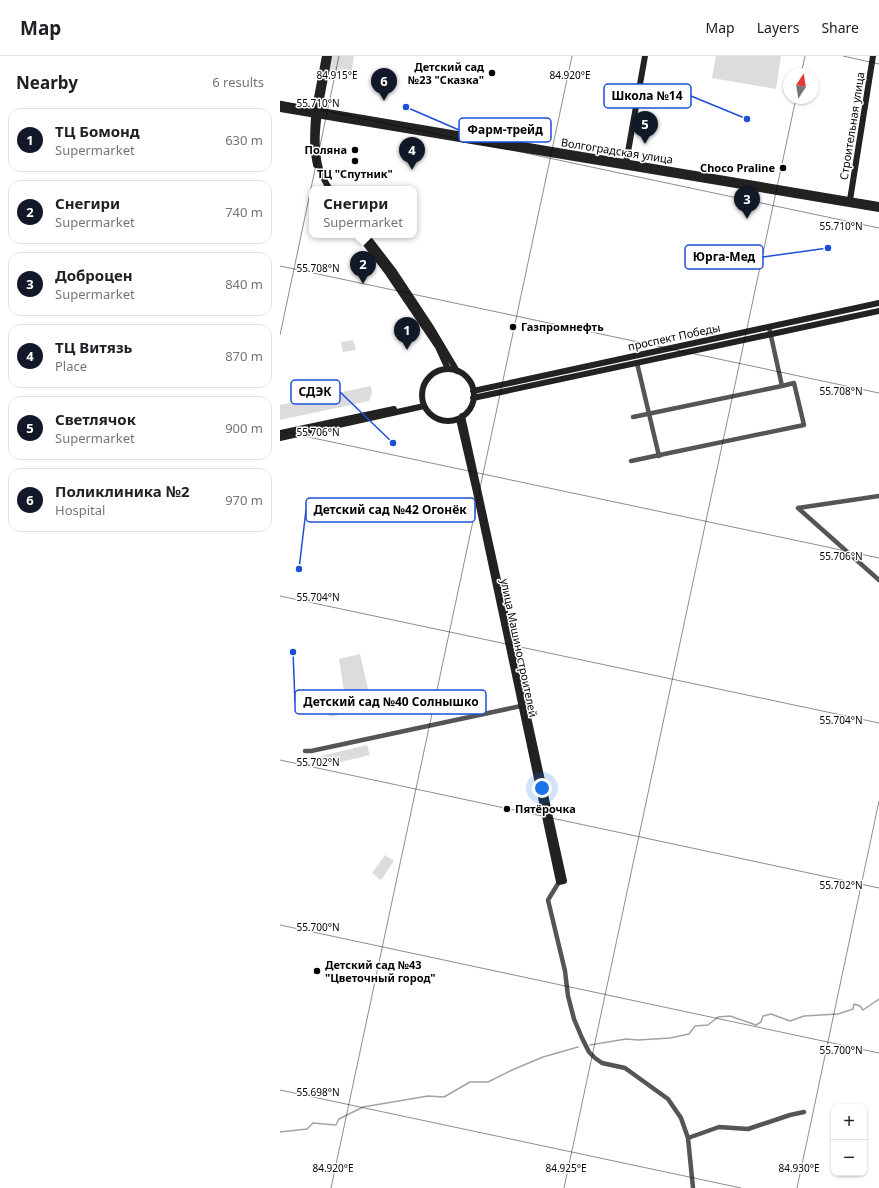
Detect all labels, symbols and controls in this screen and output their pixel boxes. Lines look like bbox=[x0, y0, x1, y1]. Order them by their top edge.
text: Map bbox=[20, 15, 61, 41]
text: Map bbox=[706, 18, 735, 37]
text: Layers bbox=[757, 18, 799, 37]
text: Share bbox=[821, 18, 859, 37]
place label: Детский сад №23 "Сказка" bbox=[408, 59, 484, 87]
text: 84.915°E bbox=[316, 68, 358, 82]
pin: 6 bbox=[371, 68, 397, 101]
marker: Детский сад №23 "Сказка" bbox=[487, 68, 497, 78]
text: 84.920°E bbox=[549, 68, 591, 82]
north arrow bbox=[783, 68, 819, 104]
text: Nearby bbox=[16, 71, 78, 94]
street label: Строительная улица bbox=[836, 71, 867, 181]
text: 6 results bbox=[212, 73, 264, 91]
callout: Школа №14 bbox=[604, 84, 691, 108]
text: Школа №14 bbox=[611, 87, 683, 104]
text: 55.710°N bbox=[296, 96, 340, 110]
pin: 5 bbox=[632, 111, 658, 144]
callout: Фарм-трейд bbox=[459, 118, 551, 142]
text: ТЦ Бомонд bbox=[55, 121, 140, 141]
text: Фарм-трейд bbox=[467, 121, 543, 138]
text: 1 bbox=[26, 131, 34, 149]
text: 630 m bbox=[225, 131, 263, 149]
street label: Волгоградская улица bbox=[560, 134, 674, 167]
pin: 4 bbox=[399, 137, 425, 170]
text: Supermarket bbox=[55, 141, 135, 159]
place label: Поляна bbox=[305, 142, 347, 157]
marker: Поляна bbox=[350, 145, 360, 155]
marker: ТЦ "Спутник" bbox=[350, 156, 360, 166]
place label: Choco Praline bbox=[700, 160, 775, 175]
marker: Choco Praline bbox=[778, 163, 788, 173]
place label: ТЦ "Спутник" bbox=[317, 166, 393, 181]
popup bbox=[309, 186, 417, 238]
pin: 3 bbox=[734, 186, 760, 219]
text: Снегири bbox=[55, 193, 120, 213]
text: Снегири bbox=[323, 193, 388, 213]
text: 2 bbox=[26, 203, 34, 221]
text: 740 m bbox=[225, 203, 263, 221]
text: Supermarket bbox=[55, 213, 135, 231]
text: Supermarket bbox=[323, 213, 403, 231]
text: 55.710°N bbox=[819, 219, 863, 233]
callout: Юрга-Мед bbox=[685, 245, 763, 269]
text: Юрга-Мед bbox=[693, 248, 756, 265]
pin: 2 bbox=[350, 251, 376, 284]
text: 55.708°N bbox=[296, 261, 340, 275]
text: Доброцен bbox=[55, 265, 133, 285]
text: 3 bbox=[26, 275, 34, 293]
text: 840 m bbox=[225, 275, 263, 293]
text: Supermarket bbox=[55, 285, 135, 303]
pin: 1 bbox=[394, 317, 420, 350]
place label: Газпромнефть bbox=[521, 319, 604, 334]
street label: проспект Победы bbox=[626, 319, 721, 354]
marker: Газпромнефть bbox=[508, 322, 518, 332]
text: ТЦ Витязь bbox=[55, 337, 132, 357]
text: 4 bbox=[26, 347, 34, 365]
text: 870 m bbox=[225, 347, 263, 365]
text: Place bbox=[55, 357, 87, 375]
callout: СДЭК bbox=[291, 380, 340, 404]
text: СДЭК bbox=[298, 383, 332, 400]
text: 55.708°N bbox=[819, 384, 863, 398]
text: Светлячок bbox=[55, 409, 136, 429]
text: 5 bbox=[26, 419, 34, 437]
text: 900 m bbox=[225, 419, 263, 437]
text: 55.706°N bbox=[296, 425, 340, 439]
text: Supermarket bbox=[55, 429, 135, 447]
text: Поликлиника №2 bbox=[55, 481, 190, 501]
text: 6 bbox=[26, 491, 34, 509]
text: 970 m bbox=[225, 491, 263, 509]
callout: Детский сад №42 Огонёк bbox=[306, 498, 475, 522]
text: Hospital bbox=[55, 501, 105, 519]
text: Детский сад №42 Огонёк bbox=[313, 501, 467, 518]
text: 55.706°N bbox=[819, 549, 863, 563]
street label: улица Машиностроителей bbox=[497, 577, 541, 718]
text: 55.704°N bbox=[296, 590, 340, 604]
callout: Детский сад №40 Солнышко bbox=[295, 690, 486, 714]
text: Детский сад №40 Солнышко bbox=[303, 693, 479, 710]
text: 55.704°N bbox=[819, 713, 863, 727]
text: 55.702°N bbox=[296, 755, 340, 769]
your location bbox=[532, 778, 552, 798]
place label: Пятёрочка bbox=[515, 801, 576, 816]
marker: Пятёрочка bbox=[502, 804, 512, 814]
text: 55.702°N bbox=[819, 878, 863, 892]
text: 55.700°N bbox=[296, 920, 340, 934]
place label: Детский сад №43 "Цветочный город" bbox=[325, 957, 436, 985]
marker: Детский сад №43 "Цветочный город" bbox=[312, 966, 322, 976]
text: 55.700°N bbox=[819, 1043, 863, 1057]
text: 55.698°N bbox=[296, 1085, 340, 1099]
map controls bbox=[831, 1104, 867, 1176]
button: + bbox=[831, 1104, 867, 1140]
button: − bbox=[831, 1140, 867, 1176]
text: 84.920°E bbox=[312, 1161, 354, 1175]
text: 84.925°E bbox=[545, 1161, 587, 1175]
text: 84.930°E bbox=[778, 1161, 820, 1175]

